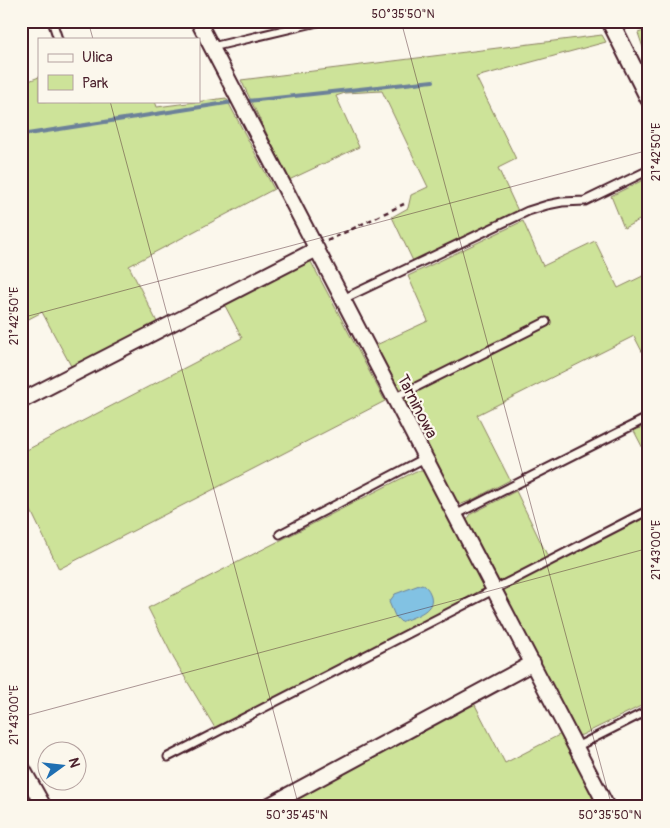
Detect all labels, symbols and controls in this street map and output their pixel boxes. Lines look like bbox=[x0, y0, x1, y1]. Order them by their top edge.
text: 50°35'50"N bbox=[371, 7, 435, 22]
legend bbox=[38, 38, 200, 102]
text: Ulica bbox=[82, 48, 113, 67]
text: Park bbox=[82, 74, 109, 93]
text: 21°42'50"E bbox=[649, 123, 664, 181]
text: 21°42'50"E bbox=[7, 287, 22, 345]
street label: Tarninowa bbox=[393, 371, 442, 442]
text: 21°43'00"E bbox=[649, 520, 664, 580]
text: 21°43'00"E bbox=[7, 685, 22, 745]
north arrow bbox=[38, 740, 88, 790]
text: N bbox=[65, 756, 84, 770]
text: 50°35'45"N bbox=[266, 808, 328, 823]
text: 50°35'50"N bbox=[578, 808, 642, 823]

